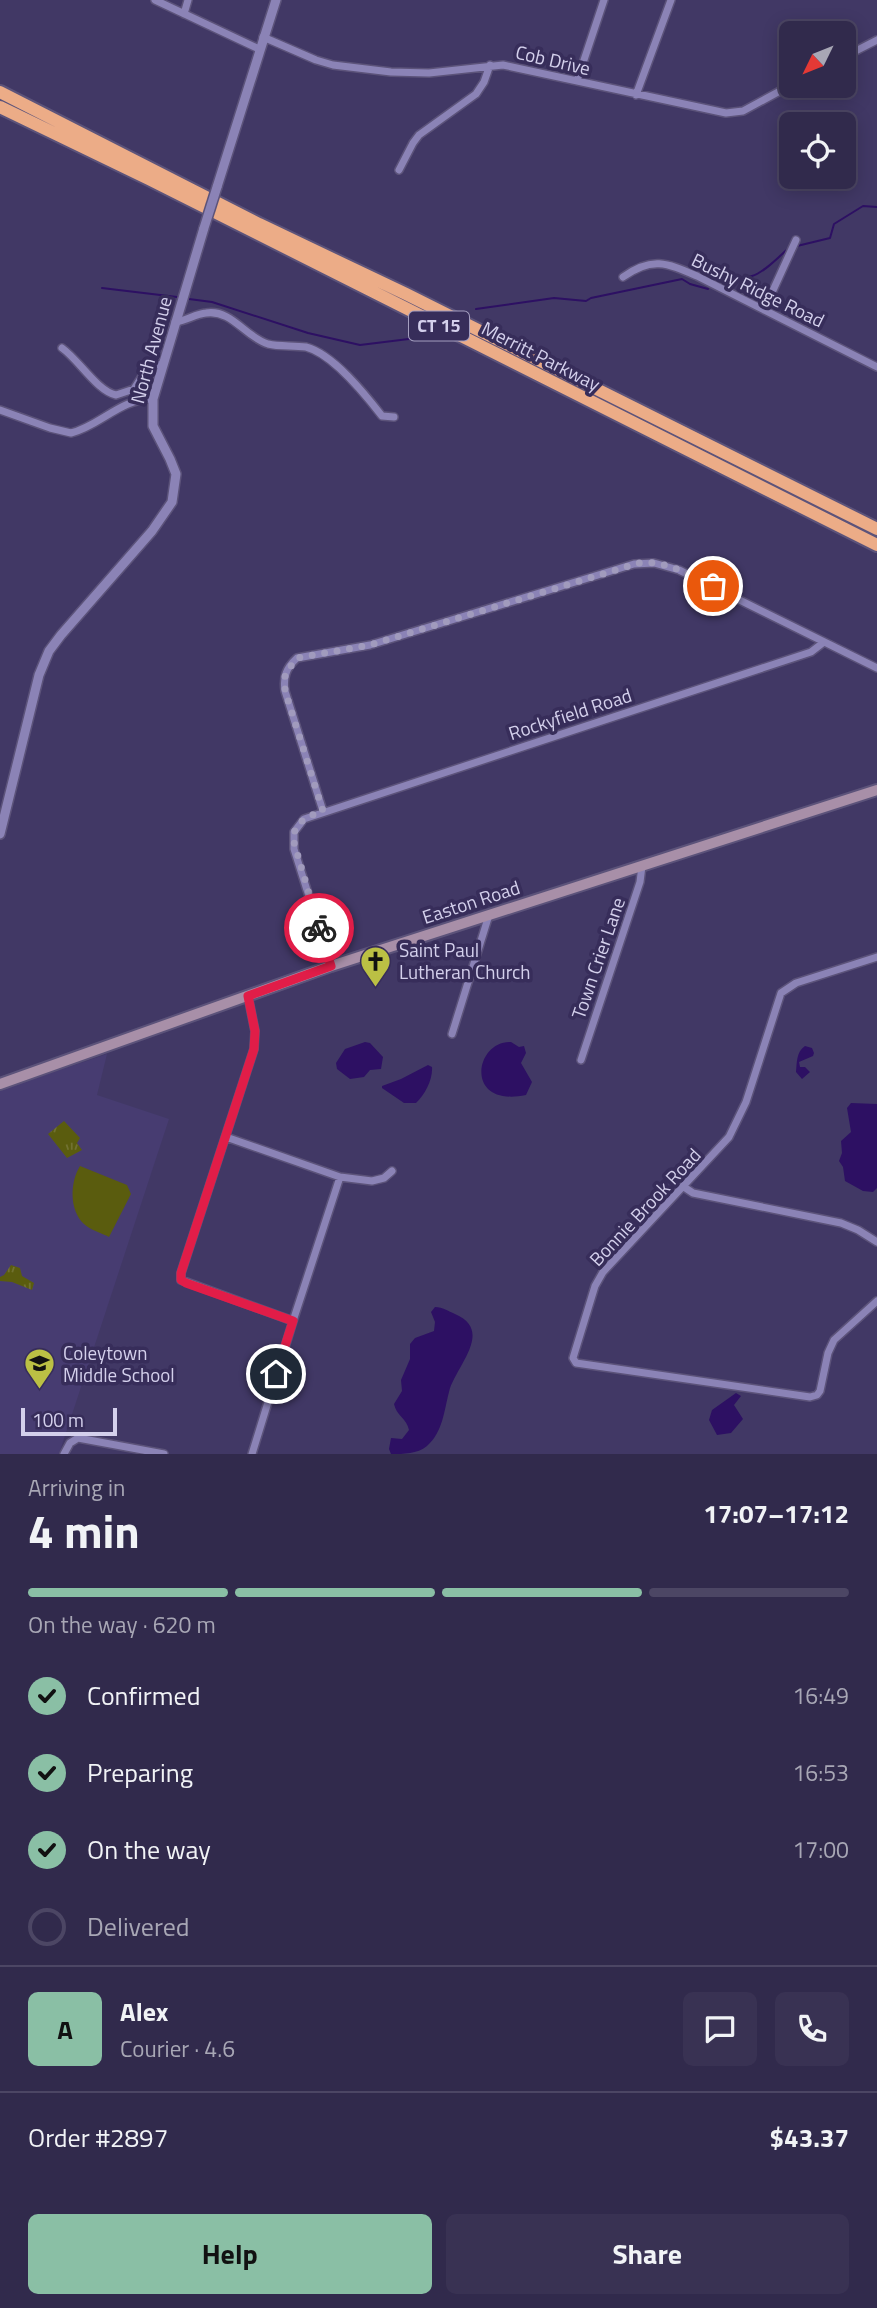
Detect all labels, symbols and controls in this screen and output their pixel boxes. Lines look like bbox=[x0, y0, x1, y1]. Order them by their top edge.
north arrow bbox=[779, 21, 856, 98]
map controls bbox=[779, 21, 856, 189]
street label: Cob Drive bbox=[513, 37, 593, 82]
button: locate bbox=[779, 112, 856, 189]
street label: Bushy Ridge Road bbox=[687, 245, 830, 334]
street label: North Avenue bbox=[122, 293, 179, 407]
road number: CT 15 bbox=[409, 312, 469, 340]
street label: Merritt Parkway bbox=[477, 313, 606, 398]
pin bbox=[683, 556, 743, 616]
icon: bag bbox=[694, 567, 732, 605]
street label: Rockyfield Road bbox=[505, 680, 635, 747]
street label: Easton Road bbox=[418, 872, 523, 931]
courier bbox=[284, 893, 354, 963]
street label: Town Crier Lane bbox=[563, 893, 632, 1023]
icon: bike bbox=[300, 909, 338, 947]
place label: Saint Paul Lutheran Church bbox=[399, 935, 531, 986]
church icon: Saint Paul Lutheran Church bbox=[359, 944, 393, 988]
street label: Bonnie Brook Road bbox=[582, 1141, 707, 1272]
place label: Coleytown Middle School bbox=[63, 1338, 175, 1389]
pin bbox=[246, 1344, 306, 1404]
school or university icon: Coleytown Middle School bbox=[23, 1347, 57, 1391]
icon: home bbox=[257, 1355, 295, 1393]
scale bar bbox=[21, 1405, 117, 1437]
text: 100 m bbox=[32, 1405, 84, 1434]
text: Arriving in bbox=[28, 1470, 125, 1505]
text: 17:07–17:12 bbox=[703, 1494, 849, 1533]
text: 4 min bbox=[28, 1496, 140, 1566]
text: On the way · 620 m bbox=[28, 1607, 216, 1642]
text: Confirmed bbox=[87, 1676, 201, 1715]
icon: check bbox=[28, 1677, 66, 1715]
text: 16:49 bbox=[792, 1678, 849, 1713]
text: Preparing bbox=[87, 1753, 193, 1792]
icon: check bbox=[28, 1754, 66, 1792]
text: 16:53 bbox=[792, 1755, 849, 1790]
text: On the way bbox=[87, 1830, 211, 1869]
icon: check bbox=[28, 1831, 66, 1869]
text: 17:00 bbox=[792, 1832, 849, 1867]
text: Delivered bbox=[87, 1907, 190, 1946]
text: Alex bbox=[120, 1992, 168, 2031]
button: chat bbox=[683, 1992, 757, 2066]
button: phone bbox=[775, 1992, 849, 2066]
text: A bbox=[57, 2010, 73, 2049]
text: Courier · 4.6 bbox=[120, 2031, 235, 2066]
text: Order #2897 bbox=[28, 2118, 168, 2157]
text: $43.37 bbox=[770, 2118, 849, 2157]
button: Help bbox=[28, 2214, 432, 2294]
button: Share bbox=[446, 2214, 849, 2294]

